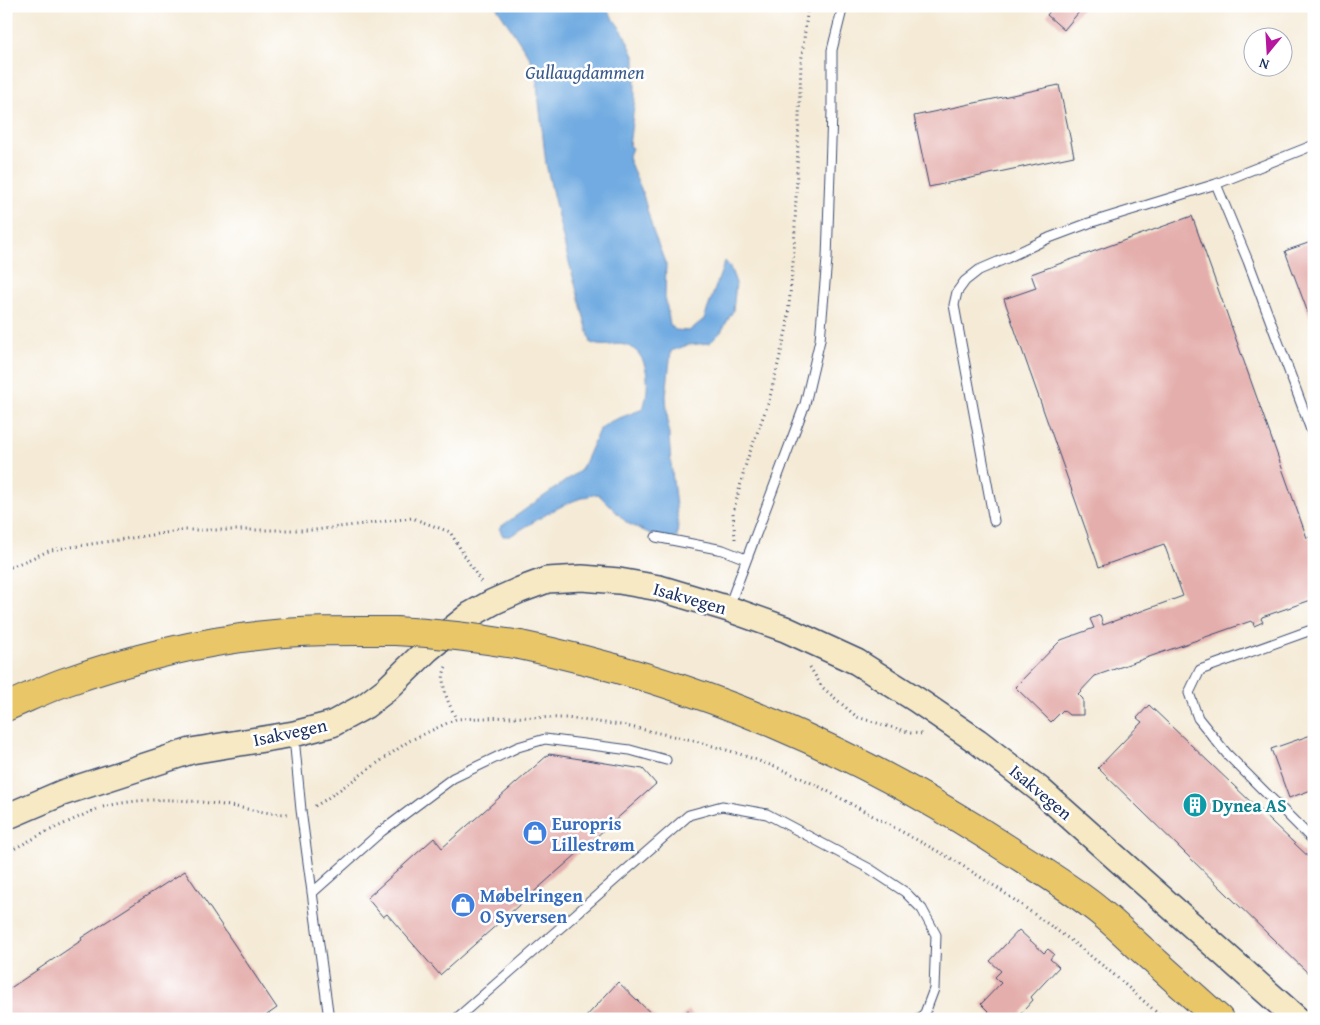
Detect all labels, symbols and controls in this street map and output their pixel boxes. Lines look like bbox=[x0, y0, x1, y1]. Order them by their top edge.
north arrow bbox=[1242, 28, 1292, 78]
text: N bbox=[1256, 53, 1272, 75]
water label: Gullaugdammen bbox=[525, 58, 645, 86]
street label: Isakvegen bbox=[650, 575, 730, 621]
street label: Isakvegen bbox=[251, 711, 329, 753]
street label: Isakvegen bbox=[1004, 758, 1078, 826]
building icon: Dynea AS bbox=[1182, 792, 1208, 818]
place label: Dynea AS bbox=[1212, 792, 1287, 819]
place label: Europris Lillestrøm bbox=[552, 810, 635, 858]
shop icon: Europris Lillestrøm bbox=[522, 820, 548, 846]
place label: Møbelringen O Syversen bbox=[480, 882, 583, 930]
shop icon: Møbelringen O Syversen bbox=[450, 892, 476, 918]

